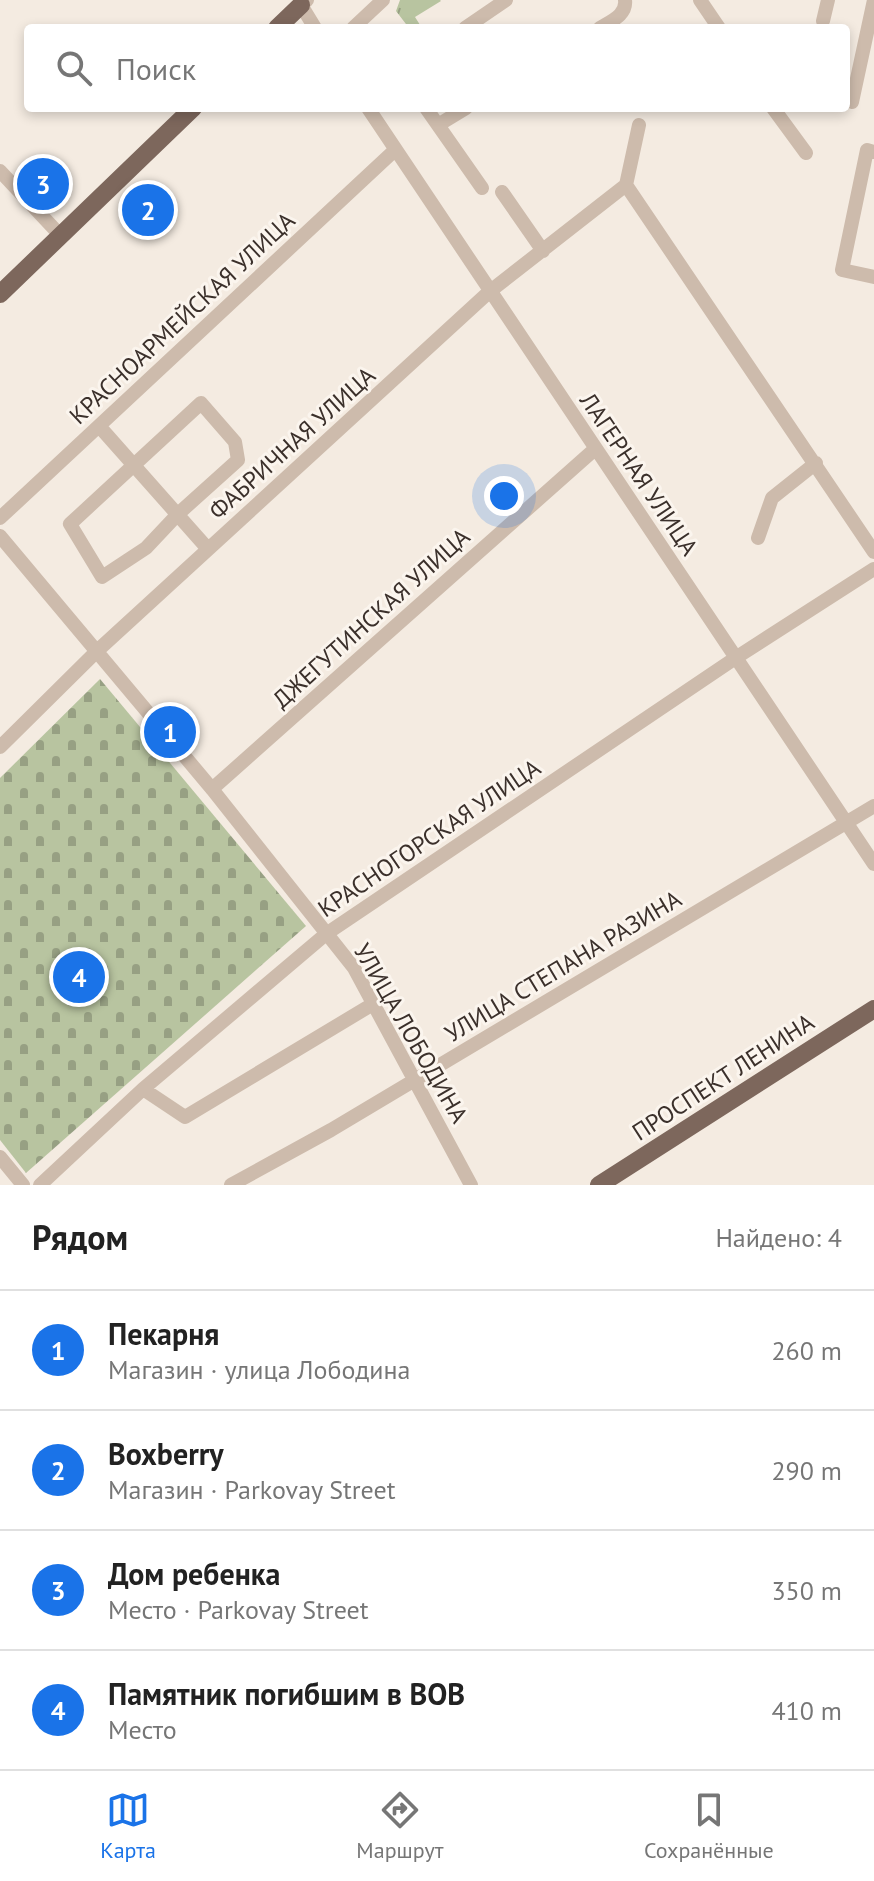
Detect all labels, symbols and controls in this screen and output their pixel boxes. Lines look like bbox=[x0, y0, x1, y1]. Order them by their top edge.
search box bbox=[24, 24, 850, 112]
icon: search bbox=[52, 46, 96, 90]
text: Поиск bbox=[116, 49, 196, 88]
pin: 3 bbox=[17, 154, 69, 214]
pin: 2 bbox=[122, 180, 174, 240]
street label: КРАСНОАРМЕЙСКАЯ УЛИЦА bbox=[63, 205, 301, 431]
street label: ФАБРИЧНАЯ УЛИЦА bbox=[202, 360, 382, 526]
street label: ЛАГЕРНАЯ УЛИЦА bbox=[573, 386, 705, 561]
your location bbox=[484, 476, 524, 516]
street label: ДЖЕГУТИНСКАЯ УЛИЦА bbox=[266, 521, 476, 715]
pin: 1 bbox=[144, 702, 196, 762]
street label: КРАСНОГОРСКАЯ УЛИЦА bbox=[312, 752, 546, 924]
street label: УЛИЦА СТЕПАНА РАЗИНА bbox=[439, 883, 687, 1049]
street label: УЛИЦА ЛОБОДИНА bbox=[347, 938, 475, 1128]
pin: 4 bbox=[53, 947, 105, 1007]
street label: ПРОСПЕКТ ЛЕНИНА bbox=[626, 1007, 820, 1147]
text: Рядом bbox=[32, 1215, 128, 1259]
text: Найдено: 4 bbox=[715, 1221, 842, 1254]
text: Пекарня bbox=[108, 1314, 219, 1353]
text: 1 bbox=[51, 1334, 65, 1367]
text: 260 m bbox=[771, 1334, 842, 1367]
text: Магазин · улица Лободина bbox=[108, 1353, 410, 1386]
text: Boxberry bbox=[108, 1434, 224, 1473]
text: 2 bbox=[51, 1454, 65, 1487]
text: 290 m bbox=[771, 1454, 842, 1487]
text: Магазин · Parkovay Street bbox=[108, 1473, 396, 1506]
text: Дом ребенка bbox=[108, 1554, 280, 1593]
text: 3 bbox=[51, 1574, 65, 1607]
text: 350 m bbox=[771, 1574, 842, 1607]
text: Место · Parkovay Street bbox=[108, 1593, 369, 1626]
text: Памятник погибшим в ВОВ bbox=[108, 1674, 465, 1713]
text: 4 bbox=[51, 1694, 65, 1727]
text: 410 m bbox=[771, 1694, 842, 1727]
text: Место bbox=[108, 1713, 177, 1746]
tab: Карта bbox=[100, 1788, 156, 1864]
tab: Маршрут bbox=[356, 1788, 443, 1864]
tab: Сохранённые bbox=[644, 1788, 774, 1864]

